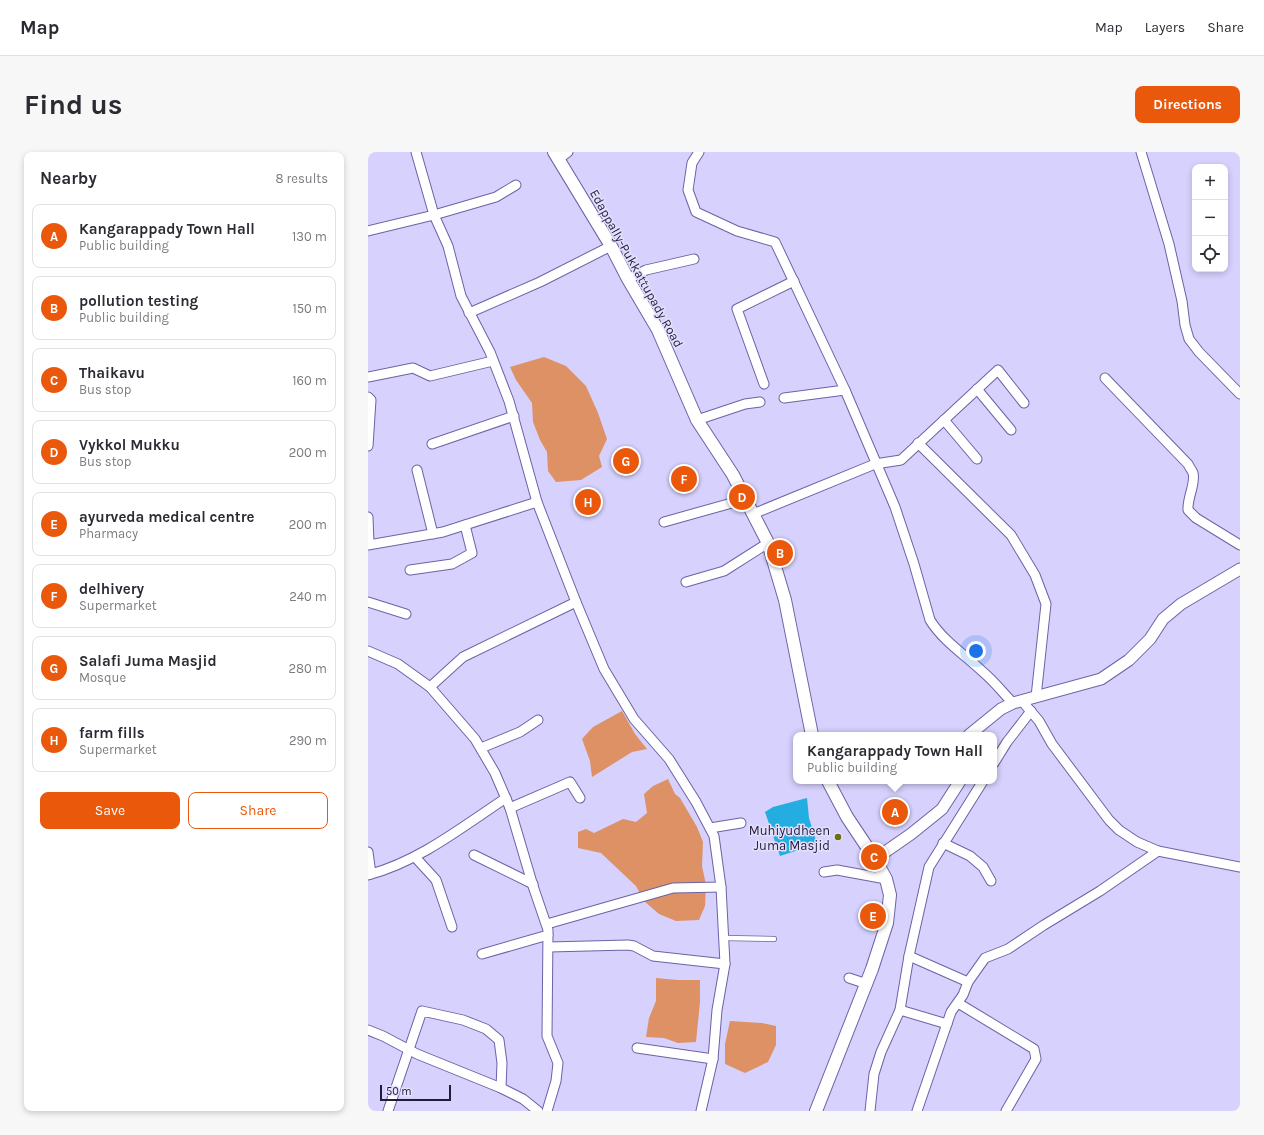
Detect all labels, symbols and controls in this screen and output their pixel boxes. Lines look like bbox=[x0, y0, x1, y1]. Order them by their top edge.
text: Map bbox=[20, 17, 59, 39]
text: Map bbox=[1095, 19, 1123, 36]
text: Layers bbox=[1145, 19, 1185, 36]
text: Share bbox=[1207, 19, 1244, 36]
button: Directions bbox=[1135, 86, 1240, 123]
text: Find us bbox=[24, 88, 123, 121]
map controls bbox=[1192, 164, 1228, 272]
button: + bbox=[1192, 164, 1228, 200]
text: Nearby bbox=[40, 168, 97, 188]
text: 8 results bbox=[275, 171, 328, 186]
street label: Edappally-Pukkattupady Road bbox=[587, 187, 686, 350]
button: − bbox=[1192, 200, 1228, 236]
text: Kangarappady Town Hall bbox=[79, 220, 255, 238]
text: A bbox=[50, 229, 58, 244]
text: 130 m bbox=[292, 229, 327, 244]
button: locate bbox=[1192, 236, 1228, 272]
text: Public building bbox=[79, 238, 169, 253]
text: pollution testing bbox=[79, 292, 198, 310]
text: B bbox=[50, 301, 58, 316]
text: 150 m bbox=[292, 301, 327, 316]
text: Public building bbox=[79, 310, 169, 325]
text: Thaikavu bbox=[79, 364, 145, 382]
text: C bbox=[50, 373, 58, 388]
text: 160 m bbox=[292, 373, 327, 388]
text: Bus stop bbox=[79, 382, 131, 397]
text: Vykkol Mukku bbox=[79, 436, 180, 454]
text: D bbox=[50, 445, 58, 460]
text: 200 m bbox=[289, 445, 327, 460]
pin: G bbox=[613, 446, 639, 476]
text: Bus stop bbox=[79, 454, 131, 469]
pin: F bbox=[671, 464, 697, 494]
pin: D bbox=[729, 482, 755, 512]
pin: H bbox=[575, 487, 601, 517]
text: ayurveda medical centre bbox=[79, 508, 255, 526]
text: E bbox=[50, 517, 58, 532]
text: 200 m bbox=[289, 517, 327, 532]
text: Pharmacy bbox=[79, 526, 138, 541]
pin: B bbox=[767, 538, 793, 568]
text: delhivery bbox=[79, 580, 144, 598]
text: F bbox=[50, 589, 58, 604]
text: 240 m bbox=[289, 589, 327, 604]
text: Supermarket bbox=[79, 598, 157, 613]
your location bbox=[966, 641, 986, 661]
text: Salafi Juma Masjid bbox=[79, 652, 217, 670]
text: G bbox=[50, 661, 58, 676]
text: 280 m bbox=[289, 661, 327, 676]
text: Mosque bbox=[79, 670, 126, 685]
text: farm fills bbox=[79, 724, 145, 742]
popup bbox=[793, 732, 997, 784]
text: H bbox=[49, 733, 59, 748]
text: 290 m bbox=[289, 733, 327, 748]
text: Supermarket bbox=[79, 742, 157, 757]
text: Kangarappady Town Hall bbox=[807, 742, 983, 760]
text: Public building bbox=[807, 760, 897, 775]
button: Save bbox=[40, 792, 180, 829]
button: Share bbox=[188, 792, 328, 829]
pin: A bbox=[882, 797, 908, 827]
place label: Muhiyudheen Juma Masjid bbox=[749, 823, 830, 853]
marker: Muhiyudheen Juma Masjid bbox=[833, 832, 843, 842]
pin: C bbox=[861, 842, 887, 872]
pin: E bbox=[860, 901, 886, 931]
scale bar bbox=[380, 1083, 451, 1102]
text: 50 m bbox=[386, 1085, 412, 1098]

